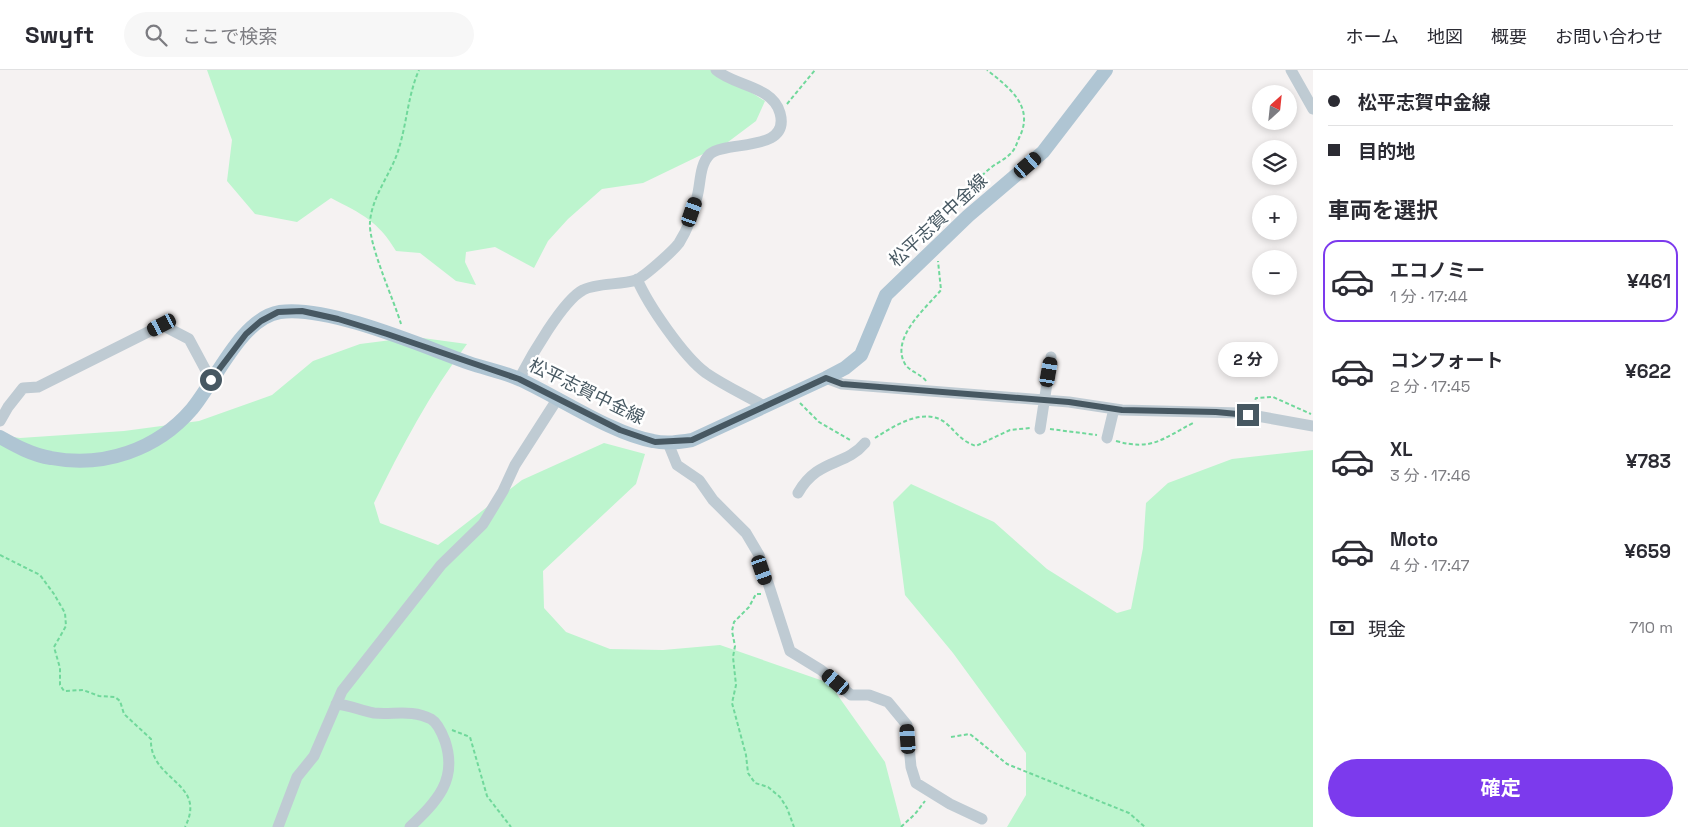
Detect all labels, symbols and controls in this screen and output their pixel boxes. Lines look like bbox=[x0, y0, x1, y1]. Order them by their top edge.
search box bbox=[124, 12, 474, 57]
text: Swyft bbox=[25, 19, 94, 50]
icon: search bbox=[142, 21, 170, 49]
text: ここで検索 bbox=[182, 24, 277, 49]
text: ホーム bbox=[1346, 25, 1399, 48]
text: 地図 bbox=[1427, 25, 1463, 48]
text: 概要 bbox=[1491, 25, 1527, 48]
text: お問い合わせ bbox=[1555, 25, 1663, 48]
north arrow bbox=[1252, 85, 1298, 130]
map controls bbox=[1252, 85, 1297, 295]
text: 松平志賀中金線 bbox=[1358, 90, 1491, 115]
text: 目的地 bbox=[1358, 139, 1415, 164]
button: layers bbox=[1252, 140, 1297, 185]
car bbox=[1011, 149, 1044, 181]
street label: 松平志賀中金線 bbox=[884, 169, 992, 271]
car bbox=[680, 195, 703, 229]
button: + bbox=[1252, 195, 1297, 240]
text: 車両を選択 bbox=[1328, 196, 1438, 224]
button: − bbox=[1252, 250, 1297, 295]
text: エコノミー bbox=[1390, 258, 1485, 283]
icon: car bbox=[1330, 259, 1375, 304]
text: ¥461 bbox=[1627, 269, 1671, 294]
text: 1 分 · 17:44 bbox=[1390, 286, 1468, 307]
car bbox=[145, 312, 178, 338]
callout: 2 分 bbox=[1218, 342, 1278, 378]
text: コンフォート bbox=[1390, 348, 1503, 373]
text: 2 分 bbox=[1233, 349, 1263, 370]
icon: car bbox=[1330, 349, 1375, 394]
street label: 松平志賀中金線 bbox=[525, 353, 649, 429]
car bbox=[1039, 356, 1058, 388]
text: ¥622 bbox=[1625, 359, 1671, 384]
route start bbox=[200, 369, 222, 391]
text: 2 分 · 17:45 bbox=[1390, 376, 1470, 397]
route end bbox=[1237, 404, 1259, 426]
text: XL bbox=[1390, 437, 1413, 462]
icon: car bbox=[1330, 439, 1375, 484]
text: ¥783 bbox=[1626, 449, 1671, 474]
text: 3 分 · 17:46 bbox=[1390, 465, 1471, 486]
text: Moto bbox=[1390, 527, 1438, 552]
icon: car bbox=[1330, 529, 1375, 574]
text: ¥659 bbox=[1624, 539, 1671, 564]
car bbox=[750, 553, 773, 587]
text: 4 分 · 17:47 bbox=[1390, 555, 1470, 576]
icon: cash bbox=[1328, 614, 1356, 642]
text: 現金 bbox=[1368, 617, 1406, 642]
text: 710 m bbox=[1629, 617, 1673, 638]
car bbox=[819, 667, 852, 697]
car bbox=[899, 724, 916, 754]
button: 確定 bbox=[1328, 759, 1673, 817]

